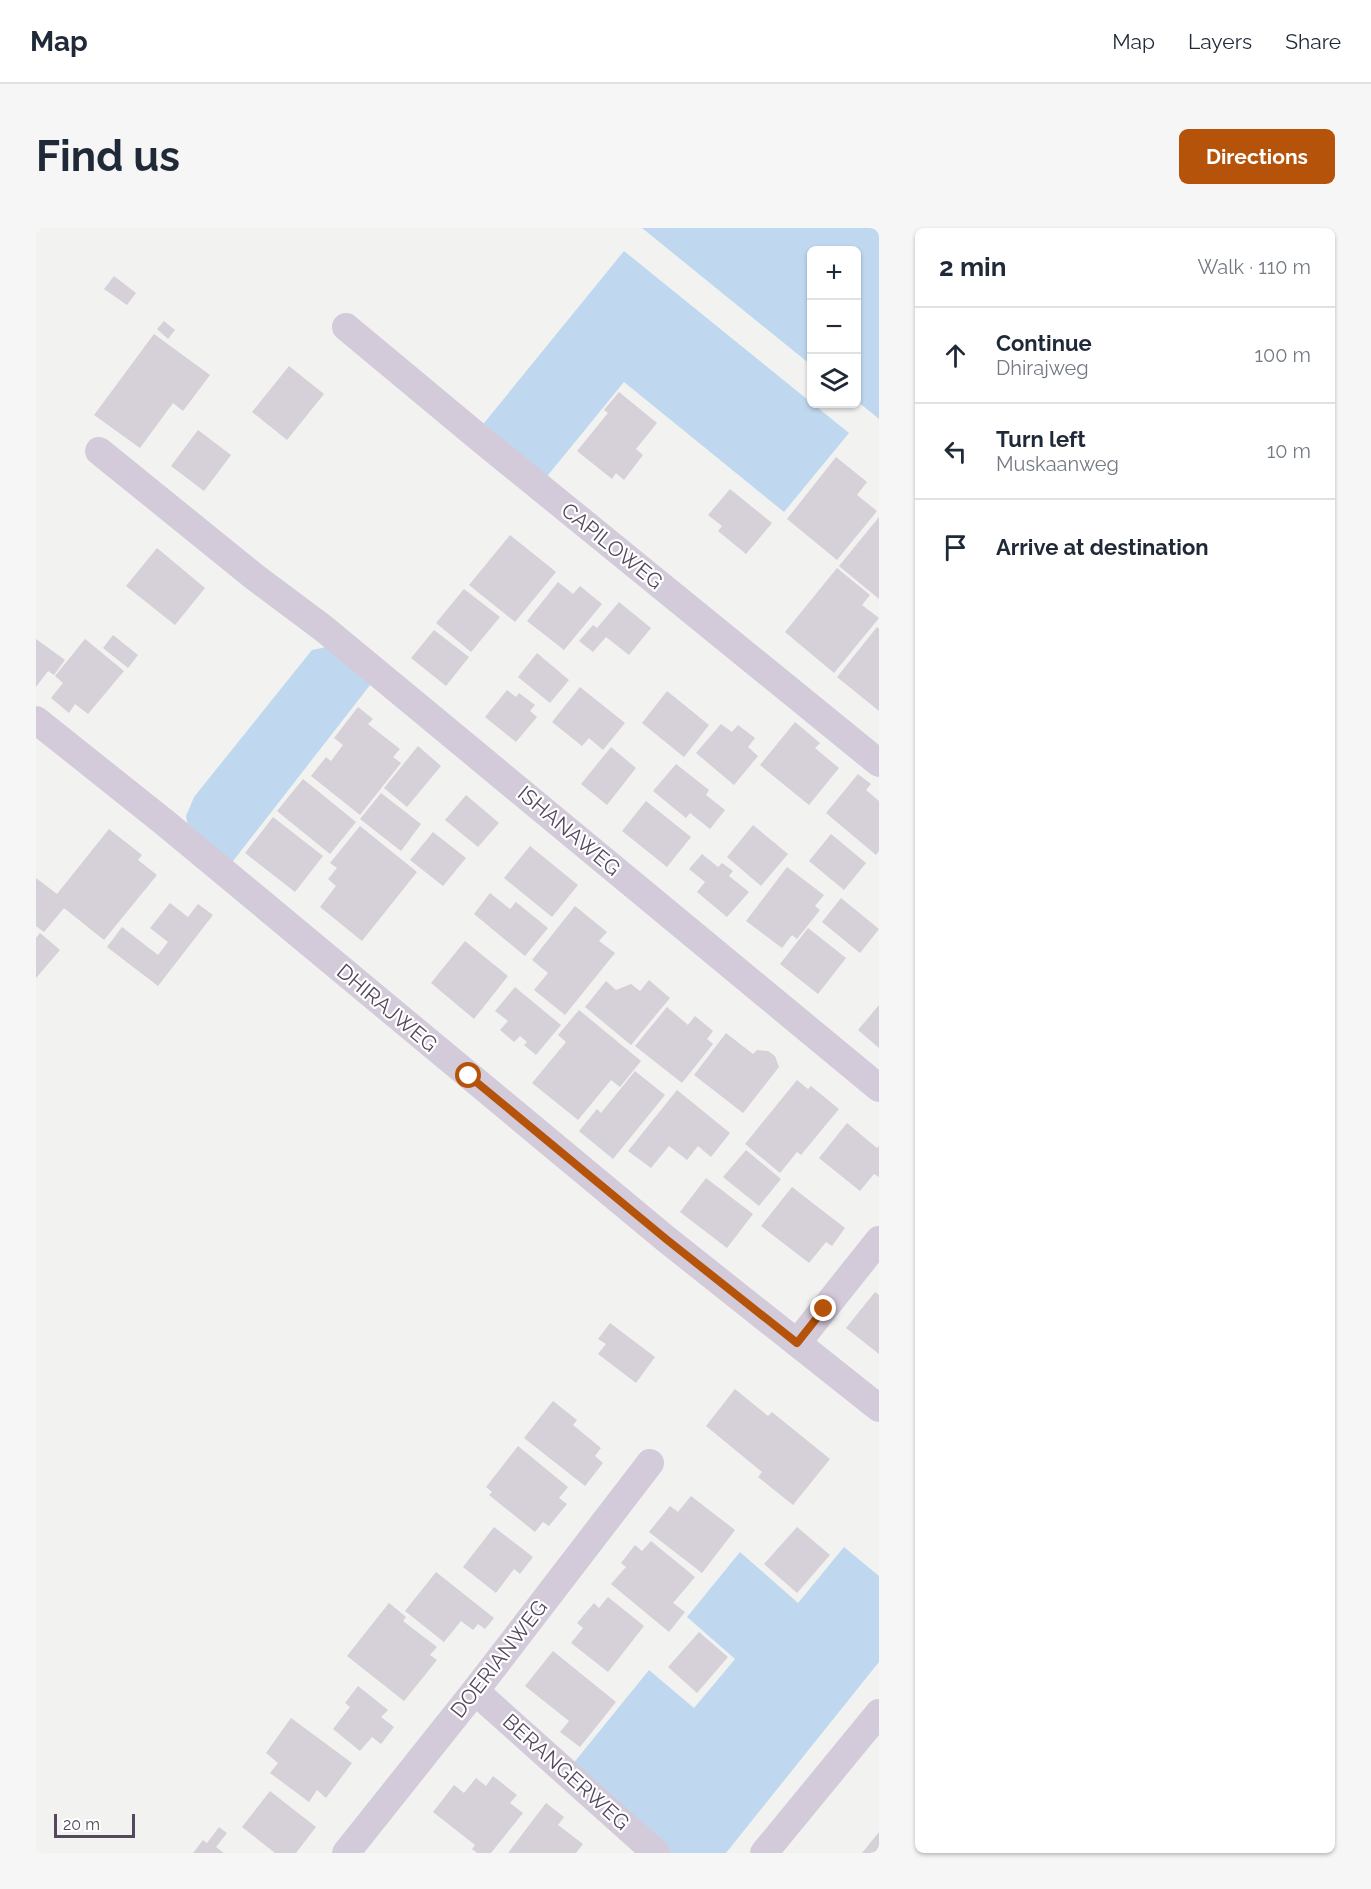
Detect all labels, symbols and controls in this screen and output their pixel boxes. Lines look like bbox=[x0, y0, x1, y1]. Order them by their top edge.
text: Map bbox=[30, 25, 88, 58]
text: Map bbox=[1112, 29, 1155, 54]
text: Layers bbox=[1188, 29, 1252, 54]
text: Share bbox=[1285, 29, 1341, 54]
button: Directions bbox=[1179, 129, 1335, 184]
text: Find us bbox=[36, 132, 180, 181]
map controls bbox=[807, 246, 861, 408]
button: + bbox=[807, 246, 861, 300]
text: 2 min bbox=[939, 252, 1006, 282]
text: Walk · 110 m bbox=[1197, 255, 1311, 279]
button: − bbox=[807, 300, 861, 354]
text: Continue bbox=[996, 330, 1092, 356]
icon: ahead bbox=[939, 339, 972, 372]
text: 100 m bbox=[1254, 343, 1311, 367]
button: layers bbox=[807, 354, 861, 408]
text: Dhirajweg bbox=[996, 356, 1089, 380]
text: Turn left bbox=[996, 426, 1086, 452]
icon: left bbox=[939, 435, 972, 468]
text: 10 m bbox=[1267, 439, 1311, 463]
text: Muskaanweg bbox=[996, 452, 1119, 476]
street label: CAPILOWEG bbox=[557, 497, 668, 594]
icon: arrive bbox=[939, 531, 972, 564]
text: Arrive at destination bbox=[996, 534, 1209, 560]
street label: ISHANAWEG bbox=[513, 780, 626, 881]
street label: DHIRAJWEG bbox=[332, 958, 443, 1057]
route start bbox=[455, 1062, 481, 1088]
route end bbox=[810, 1295, 836, 1321]
street label: DOERIANWEG bbox=[445, 1595, 552, 1722]
street label: BERANGERWEG bbox=[498, 1708, 635, 1835]
scale bar bbox=[54, 1811, 135, 1838]
text: 20 m bbox=[63, 1815, 100, 1834]

